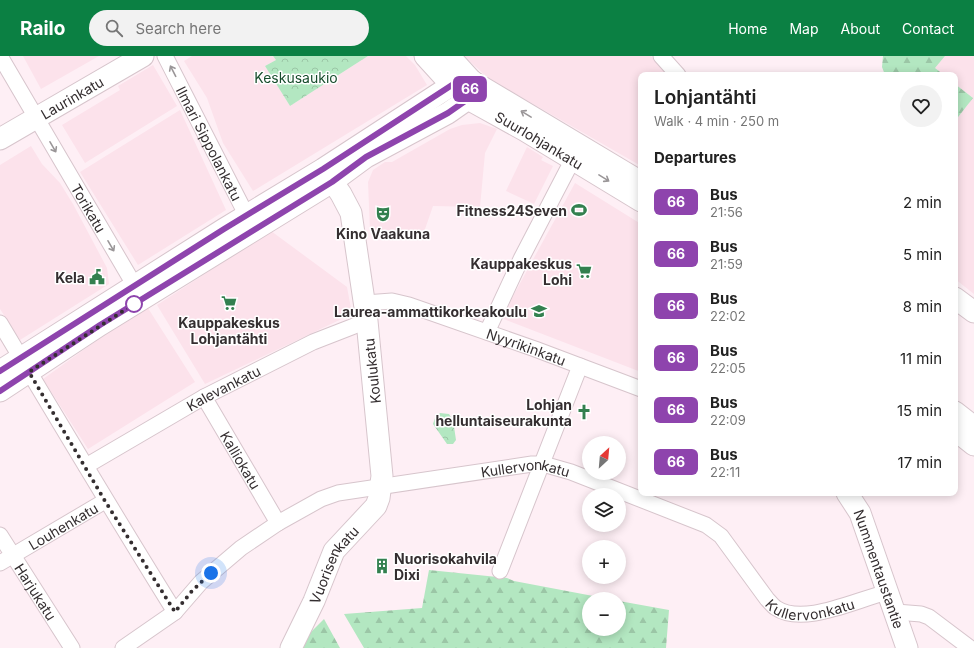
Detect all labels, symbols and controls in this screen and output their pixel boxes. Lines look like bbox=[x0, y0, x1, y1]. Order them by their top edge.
search box bbox=[89, 10, 369, 46]
text: Railo bbox=[20, 17, 65, 40]
icon: search bbox=[103, 17, 125, 39]
text: Search here bbox=[135, 19, 221, 38]
text: Home bbox=[728, 20, 767, 37]
text: Map bbox=[789, 20, 819, 37]
text: About bbox=[841, 20, 880, 37]
text: Contact bbox=[902, 20, 954, 37]
one-way arrow bbox=[168, 65, 176, 77]
park label: Keskusaukio bbox=[254, 69, 338, 86]
street label: Laurinkatu bbox=[37, 72, 106, 122]
line badge: 66 bbox=[452, 76, 488, 102]
text: 66 bbox=[461, 80, 479, 97]
street label: Ilmari Sippolankatu bbox=[173, 83, 246, 203]
button: heart bbox=[900, 85, 942, 127]
text: Lohjantähti bbox=[654, 86, 756, 109]
street label: Suurlohjankatu bbox=[492, 107, 586, 172]
one-way arrow bbox=[520, 109, 532, 117]
text: Walk · 4 min · 250 m bbox=[654, 113, 779, 129]
one-way arrow bbox=[50, 141, 58, 153]
text: Departures bbox=[654, 148, 736, 167]
one-way arrow bbox=[598, 175, 610, 183]
street label: Torikatu bbox=[68, 180, 110, 235]
text: Bus bbox=[710, 185, 738, 204]
text: 66 bbox=[667, 193, 685, 210]
text: 2 min bbox=[903, 193, 942, 212]
sports icon: Fitness24Seven bbox=[570, 201, 588, 219]
place label: Fitness24Seven bbox=[457, 202, 567, 219]
text: 21:56 bbox=[710, 204, 743, 220]
theatre icon: Kino Vaakuna bbox=[374, 205, 392, 223]
place label: Kino Vaakuna bbox=[336, 225, 430, 242]
text: Bus bbox=[710, 237, 738, 256]
one-way arrow bbox=[108, 240, 116, 252]
text: 66 bbox=[667, 245, 685, 262]
text: 5 min bbox=[903, 245, 942, 264]
place label: Kauppakeskus Lohi bbox=[471, 255, 572, 288]
text: 21:59 bbox=[710, 256, 743, 272]
supermarket icon: Kauppakeskus Lohi bbox=[575, 262, 593, 280]
public building icon: Kela bbox=[88, 268, 106, 286]
place label: Kela bbox=[55, 269, 85, 286]
text: Bus bbox=[710, 289, 738, 308]
supermarket icon: Kauppakeskus Lohjantähti bbox=[220, 294, 238, 312]
unlabelled marker bbox=[125, 295, 143, 313]
text: 66 bbox=[667, 297, 685, 314]
text: 8 min bbox=[903, 297, 942, 316]
school or university icon: Laurea-ammattikorkeakoulu bbox=[530, 302, 548, 320]
place label: Laurea-ammattikorkeakoulu bbox=[334, 303, 527, 320]
text: 22:02 bbox=[710, 308, 746, 324]
place label: Kauppakeskus Lohjantähti bbox=[178, 314, 280, 347]
street label: Nyyrikinkatu bbox=[484, 324, 568, 368]
street label: Koulukatu bbox=[360, 337, 384, 405]
text: Bus bbox=[710, 341, 738, 360]
text: 66 bbox=[667, 349, 685, 366]
text: 11 min bbox=[900, 349, 942, 368]
text: 22:05 bbox=[710, 360, 746, 376]
street label: Kalevankatu bbox=[183, 362, 263, 414]
text: Bus bbox=[710, 393, 738, 412]
place label: Lohjan helluntaiseurakunta bbox=[435, 396, 572, 429]
text: 66 bbox=[667, 401, 685, 418]
text: 15 min bbox=[897, 401, 942, 420]
church icon: Lohjan helluntaiseurakunta bbox=[575, 403, 593, 421]
text: 22:09 bbox=[710, 412, 746, 428]
street label: Kalliokatu bbox=[217, 428, 265, 492]
north arrow bbox=[582, 436, 626, 480]
map controls bbox=[582, 436, 626, 636]
text: Bus bbox=[710, 445, 738, 464]
text: 66 bbox=[667, 453, 685, 470]
text: 17 min bbox=[898, 453, 942, 472]
street label: Kullervonkatu bbox=[480, 455, 572, 480]
text: 22:11 bbox=[710, 464, 740, 480]
button: layers bbox=[582, 488, 626, 532]
street label: Louhenkatu bbox=[25, 499, 101, 553]
street label: Nummentaustantie bbox=[851, 507, 908, 631]
street label: Vuorisenkatu bbox=[305, 522, 362, 606]
button: + bbox=[582, 540, 626, 584]
place label: Nuorisokahvila Dixi bbox=[394, 550, 497, 583]
building icon: Nuorisokahvila Dixi bbox=[373, 557, 391, 575]
street label: Harjukatu bbox=[12, 560, 60, 623]
your location bbox=[201, 563, 221, 583]
street label: Kullervonkatu bbox=[767, 587, 857, 607]
button: − bbox=[582, 592, 626, 636]
text: Kullervonkatu bbox=[762, 595, 856, 623]

